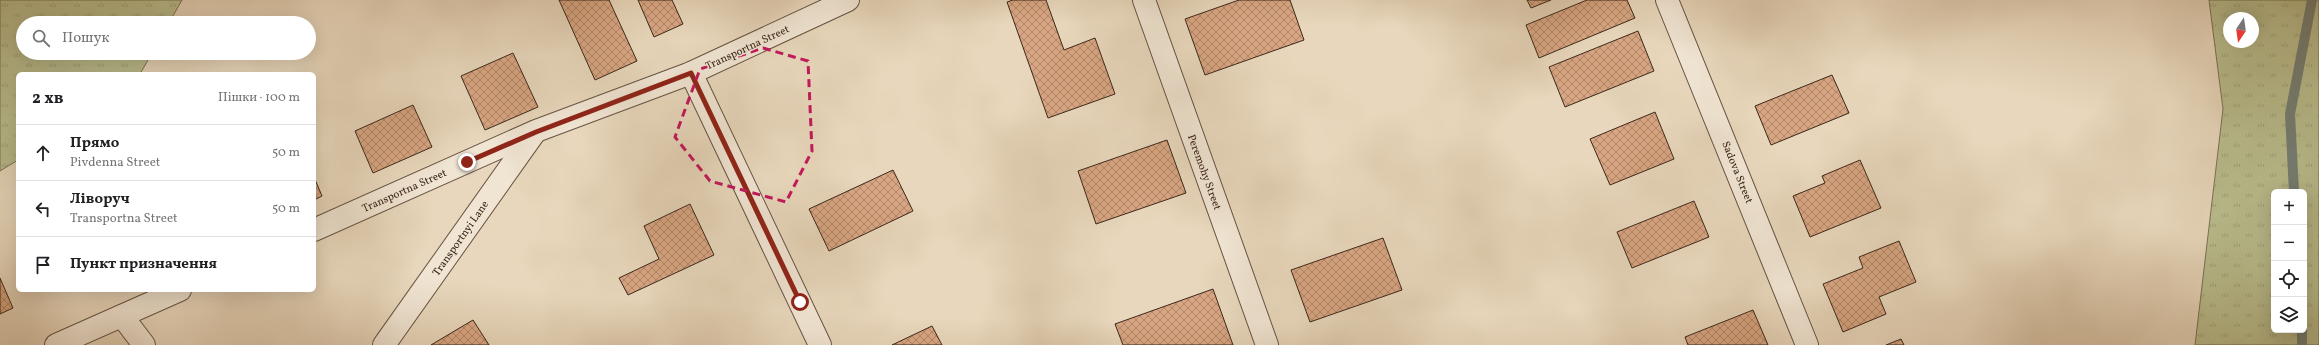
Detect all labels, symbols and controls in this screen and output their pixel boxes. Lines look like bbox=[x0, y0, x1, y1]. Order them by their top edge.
north arrow bbox=[2223, 12, 2259, 48]
search box bbox=[16, 16, 316, 60]
street label: Transportna Street bbox=[703, 22, 792, 74]
icon: search bbox=[30, 27, 52, 49]
text: Пошук bbox=[62, 28, 110, 49]
text: 2 хв bbox=[32, 87, 64, 110]
text: Пішки · 100 m bbox=[218, 89, 300, 107]
text: Прямо bbox=[70, 133, 119, 154]
street label: Peremohy Street bbox=[1183, 133, 1224, 213]
street label: Sadova Street bbox=[1717, 139, 1756, 206]
icon: ahead bbox=[32, 142, 54, 164]
text: 50 m bbox=[272, 144, 300, 162]
route end bbox=[458, 153, 476, 171]
text: Pivdenna Street bbox=[70, 154, 160, 172]
street label: Transportna Street bbox=[360, 166, 449, 217]
text: Ліворуч bbox=[70, 189, 130, 210]
map controls bbox=[2271, 189, 2307, 333]
button: + bbox=[2271, 189, 2307, 225]
icon: left bbox=[32, 198, 54, 220]
street label: Transportnyi Lane bbox=[430, 198, 493, 280]
text: 50 m bbox=[272, 200, 300, 218]
text: Transportna Street bbox=[70, 210, 178, 228]
button: − bbox=[2271, 225, 2307, 261]
icon: arrive bbox=[32, 254, 54, 276]
text: Пункт призначення bbox=[70, 254, 217, 275]
button: locate bbox=[2271, 261, 2307, 297]
route start bbox=[791, 293, 809, 311]
button: layers bbox=[2271, 297, 2307, 333]

